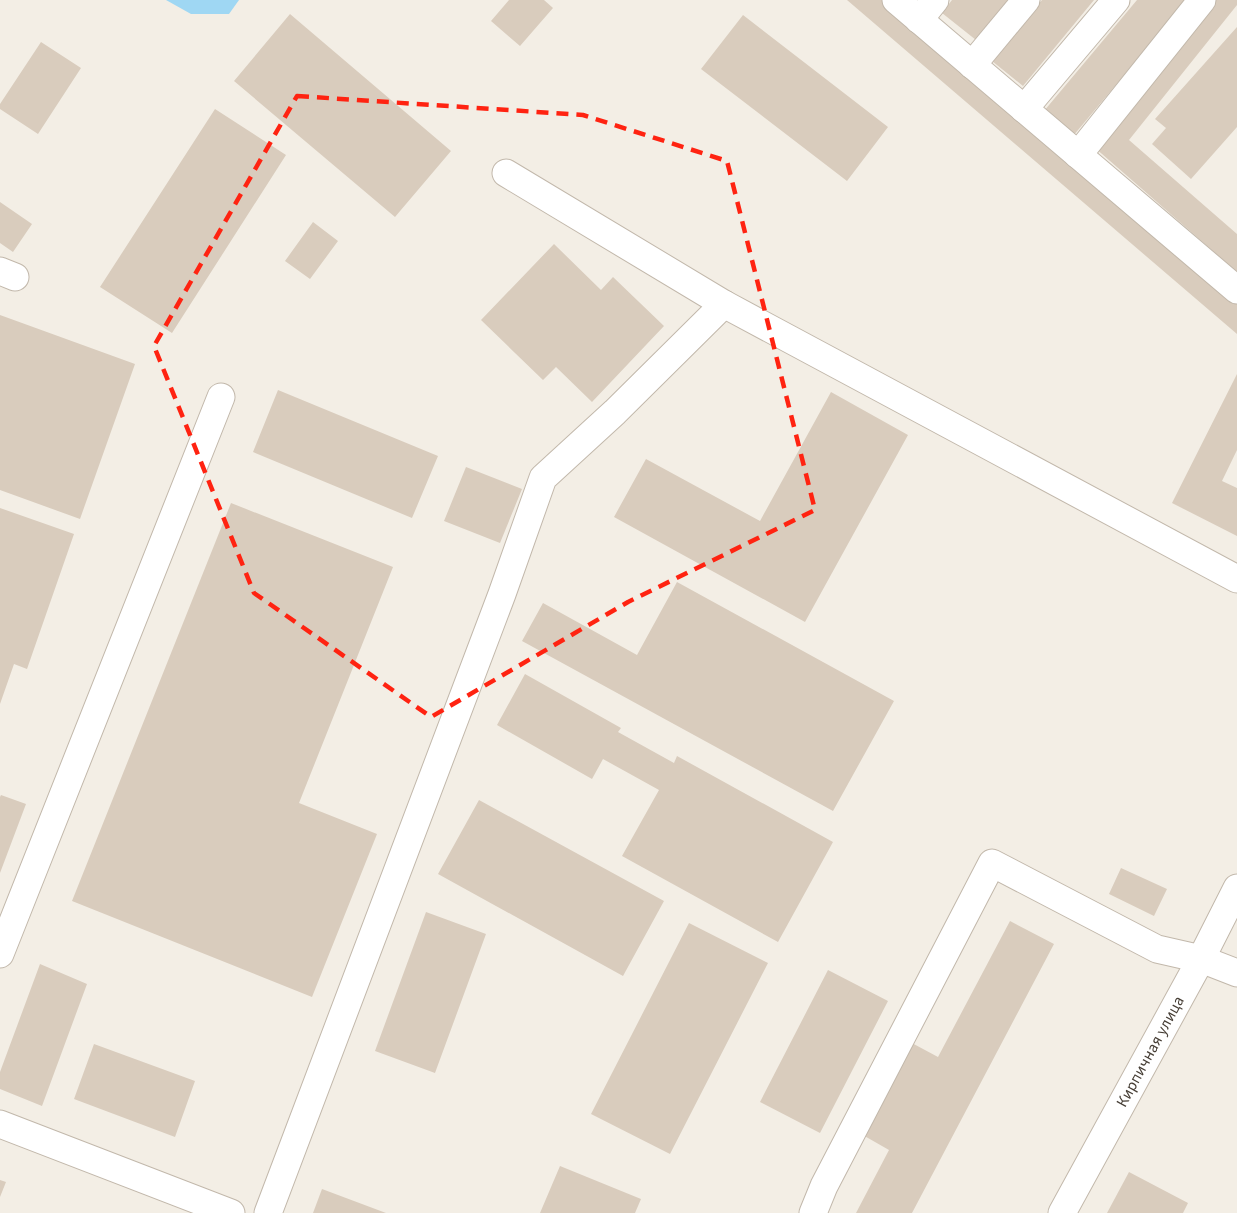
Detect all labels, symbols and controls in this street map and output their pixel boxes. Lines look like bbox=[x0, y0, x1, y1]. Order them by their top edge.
street label: Кирпичная улица bbox=[1111, 992, 1190, 1111]

